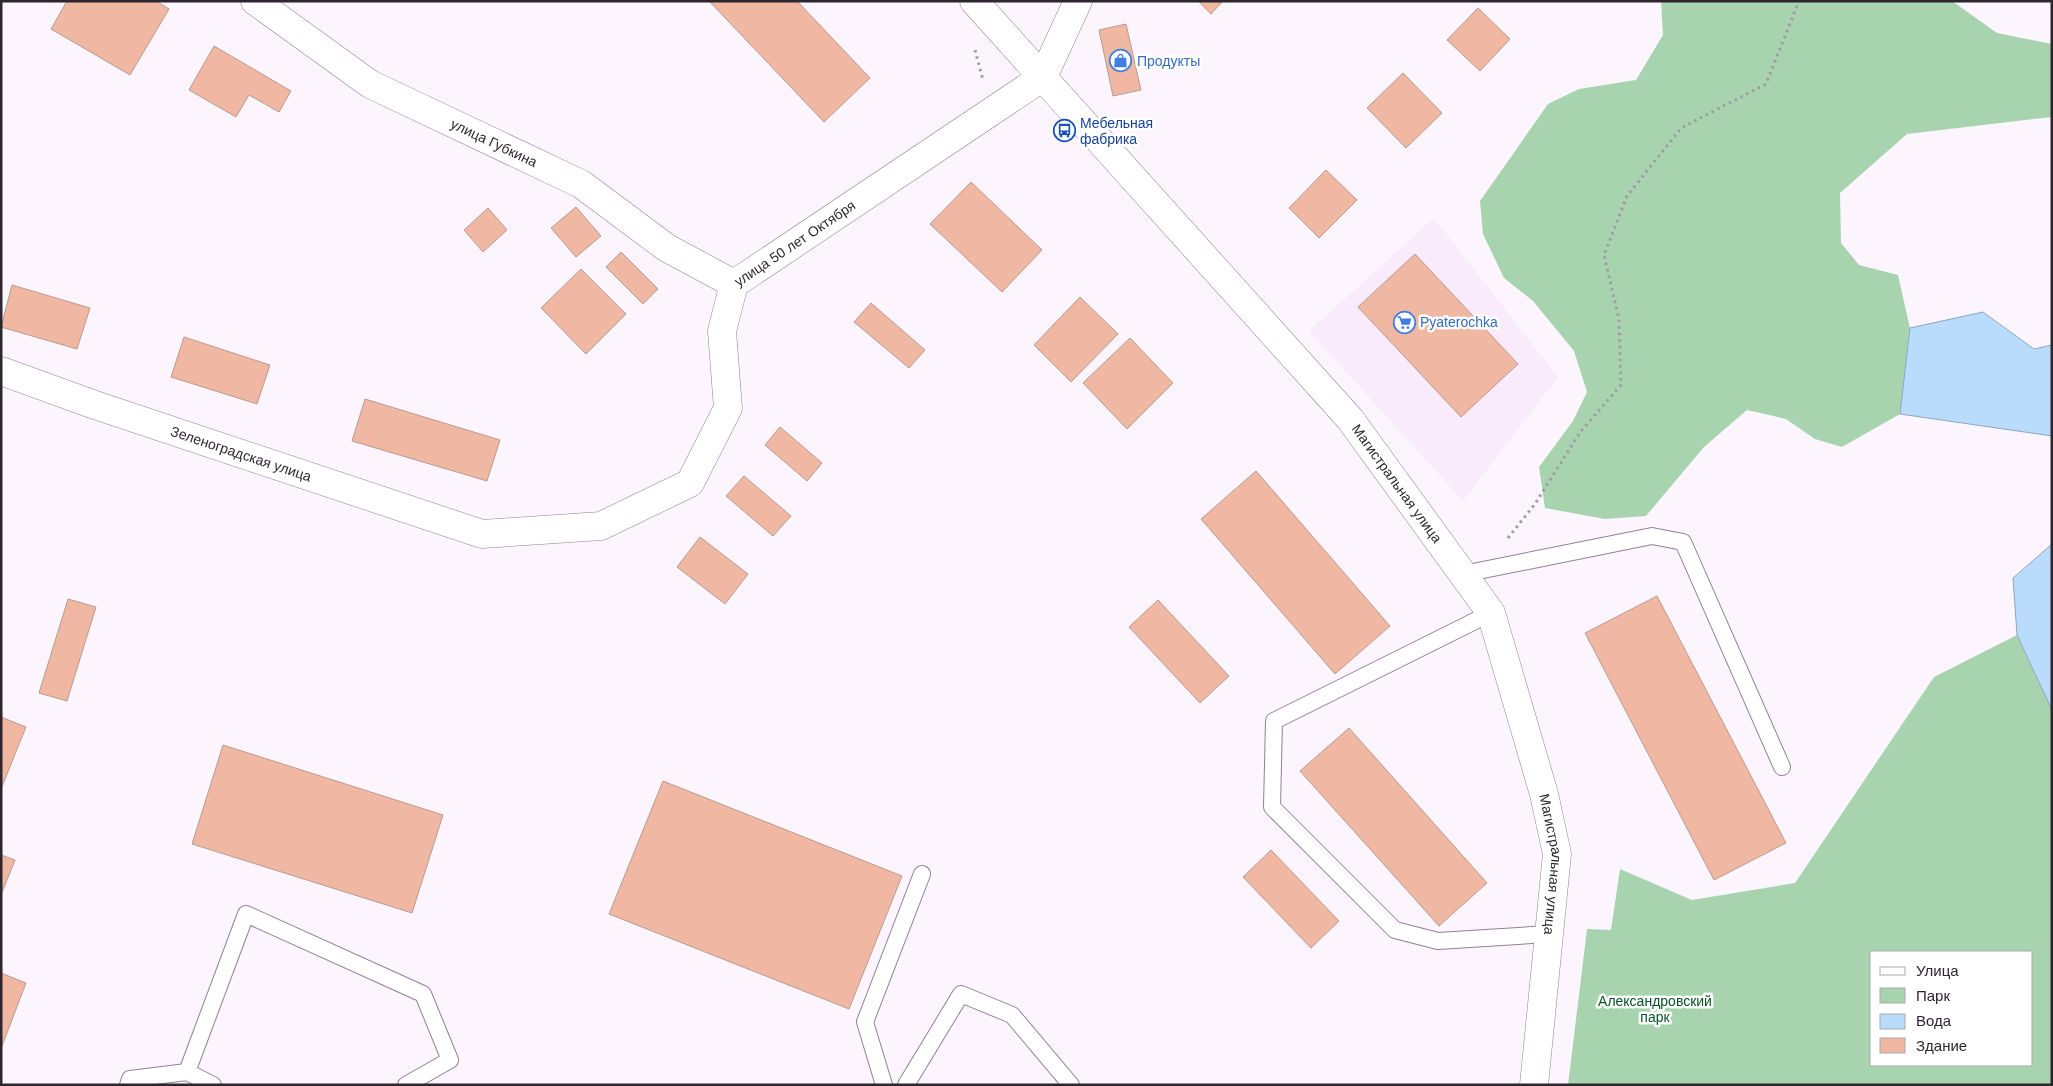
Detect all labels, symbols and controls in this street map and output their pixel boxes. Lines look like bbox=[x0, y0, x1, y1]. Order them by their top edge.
shop icon: Продукты bbox=[1109, 49, 1133, 73]
place label: Продукты bbox=[1137, 53, 1200, 69]
street label: улица Губкина bbox=[448, 115, 540, 170]
place label: Мебельная фабрика bbox=[1080, 115, 1153, 147]
bus stop icon: Мебельная фабрика bbox=[1052, 119, 1076, 143]
street label: улица 50 лет Октября bbox=[731, 197, 858, 289]
supermarket icon: Pyaterochka bbox=[1392, 310, 1416, 334]
place label: Pyaterochka bbox=[1420, 314, 1498, 330]
street label: Магистральная улица bbox=[1349, 421, 1445, 546]
street label: Зеленоградская улица bbox=[169, 423, 314, 485]
street label: Магистральная улица bbox=[1536, 792, 1565, 936]
legend bbox=[1870, 951, 2033, 1066]
text: Улица bbox=[1916, 962, 1959, 979]
text: Парк bbox=[1916, 987, 1950, 1004]
park label: Александровский парк bbox=[1598, 993, 1712, 1025]
text: Вода bbox=[1916, 1012, 1952, 1029]
text: Здание bbox=[1916, 1037, 1967, 1054]

